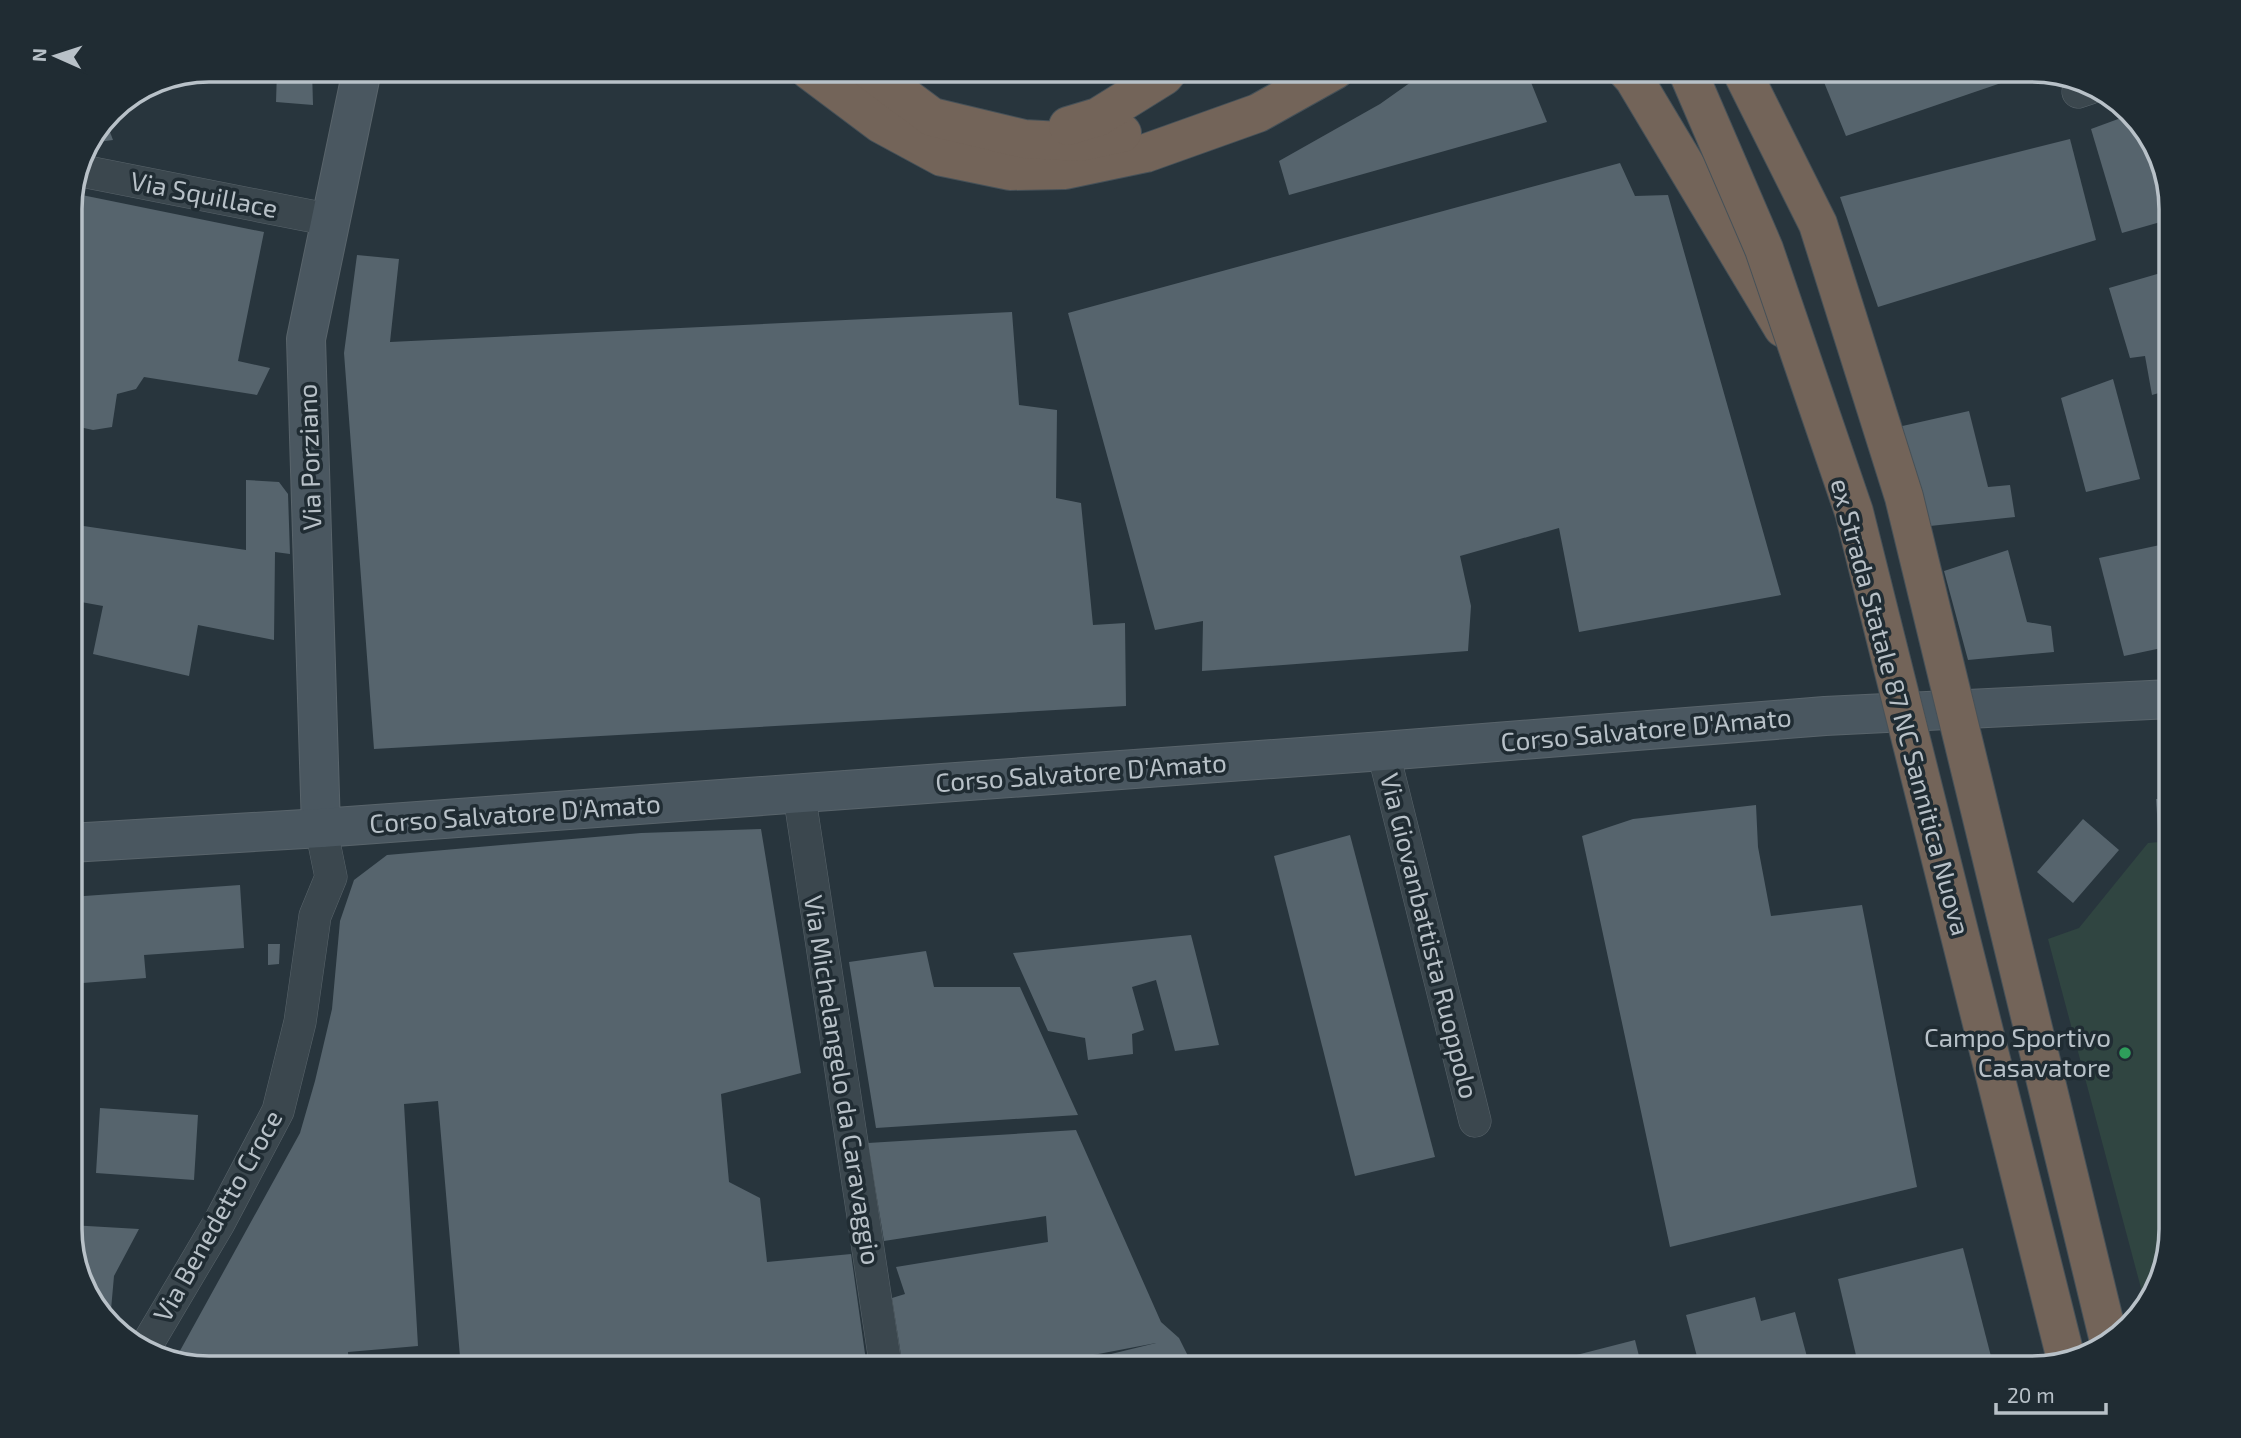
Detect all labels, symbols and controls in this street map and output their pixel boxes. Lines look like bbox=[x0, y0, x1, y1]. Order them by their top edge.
north arrow bbox=[21, 21, 91, 91]
text: N bbox=[27, 48, 50, 63]
street label: Via Squillace bbox=[128, 164, 280, 223]
street label: Via Porziano bbox=[290, 383, 327, 531]
street label: ex Strada Statale 87 NC Sannitica Nuova bbox=[1825, 475, 1977, 939]
street label: Corso Salvatore D'Amato bbox=[1499, 700, 1793, 757]
street label: Corso Salvatore D'Amato bbox=[934, 746, 1228, 797]
street label: Via Giovanbattista Ruoppolo bbox=[1375, 770, 1486, 1102]
street label: Corso Salvatore D'Amato bbox=[368, 787, 662, 838]
street label: Via Michelangelo da Caravaggio bbox=[799, 893, 888, 1267]
place label: Campo Sportivo Casavatore bbox=[1924, 1021, 2111, 1082]
marker: Campo Sportivo Casavatore bbox=[2117, 1045, 2133, 1061]
street label: Via Benedetto Croce bbox=[146, 1104, 288, 1326]
scale bar bbox=[1996, 1372, 2106, 1416]
text: 20 m bbox=[2007, 1382, 2055, 1407]

